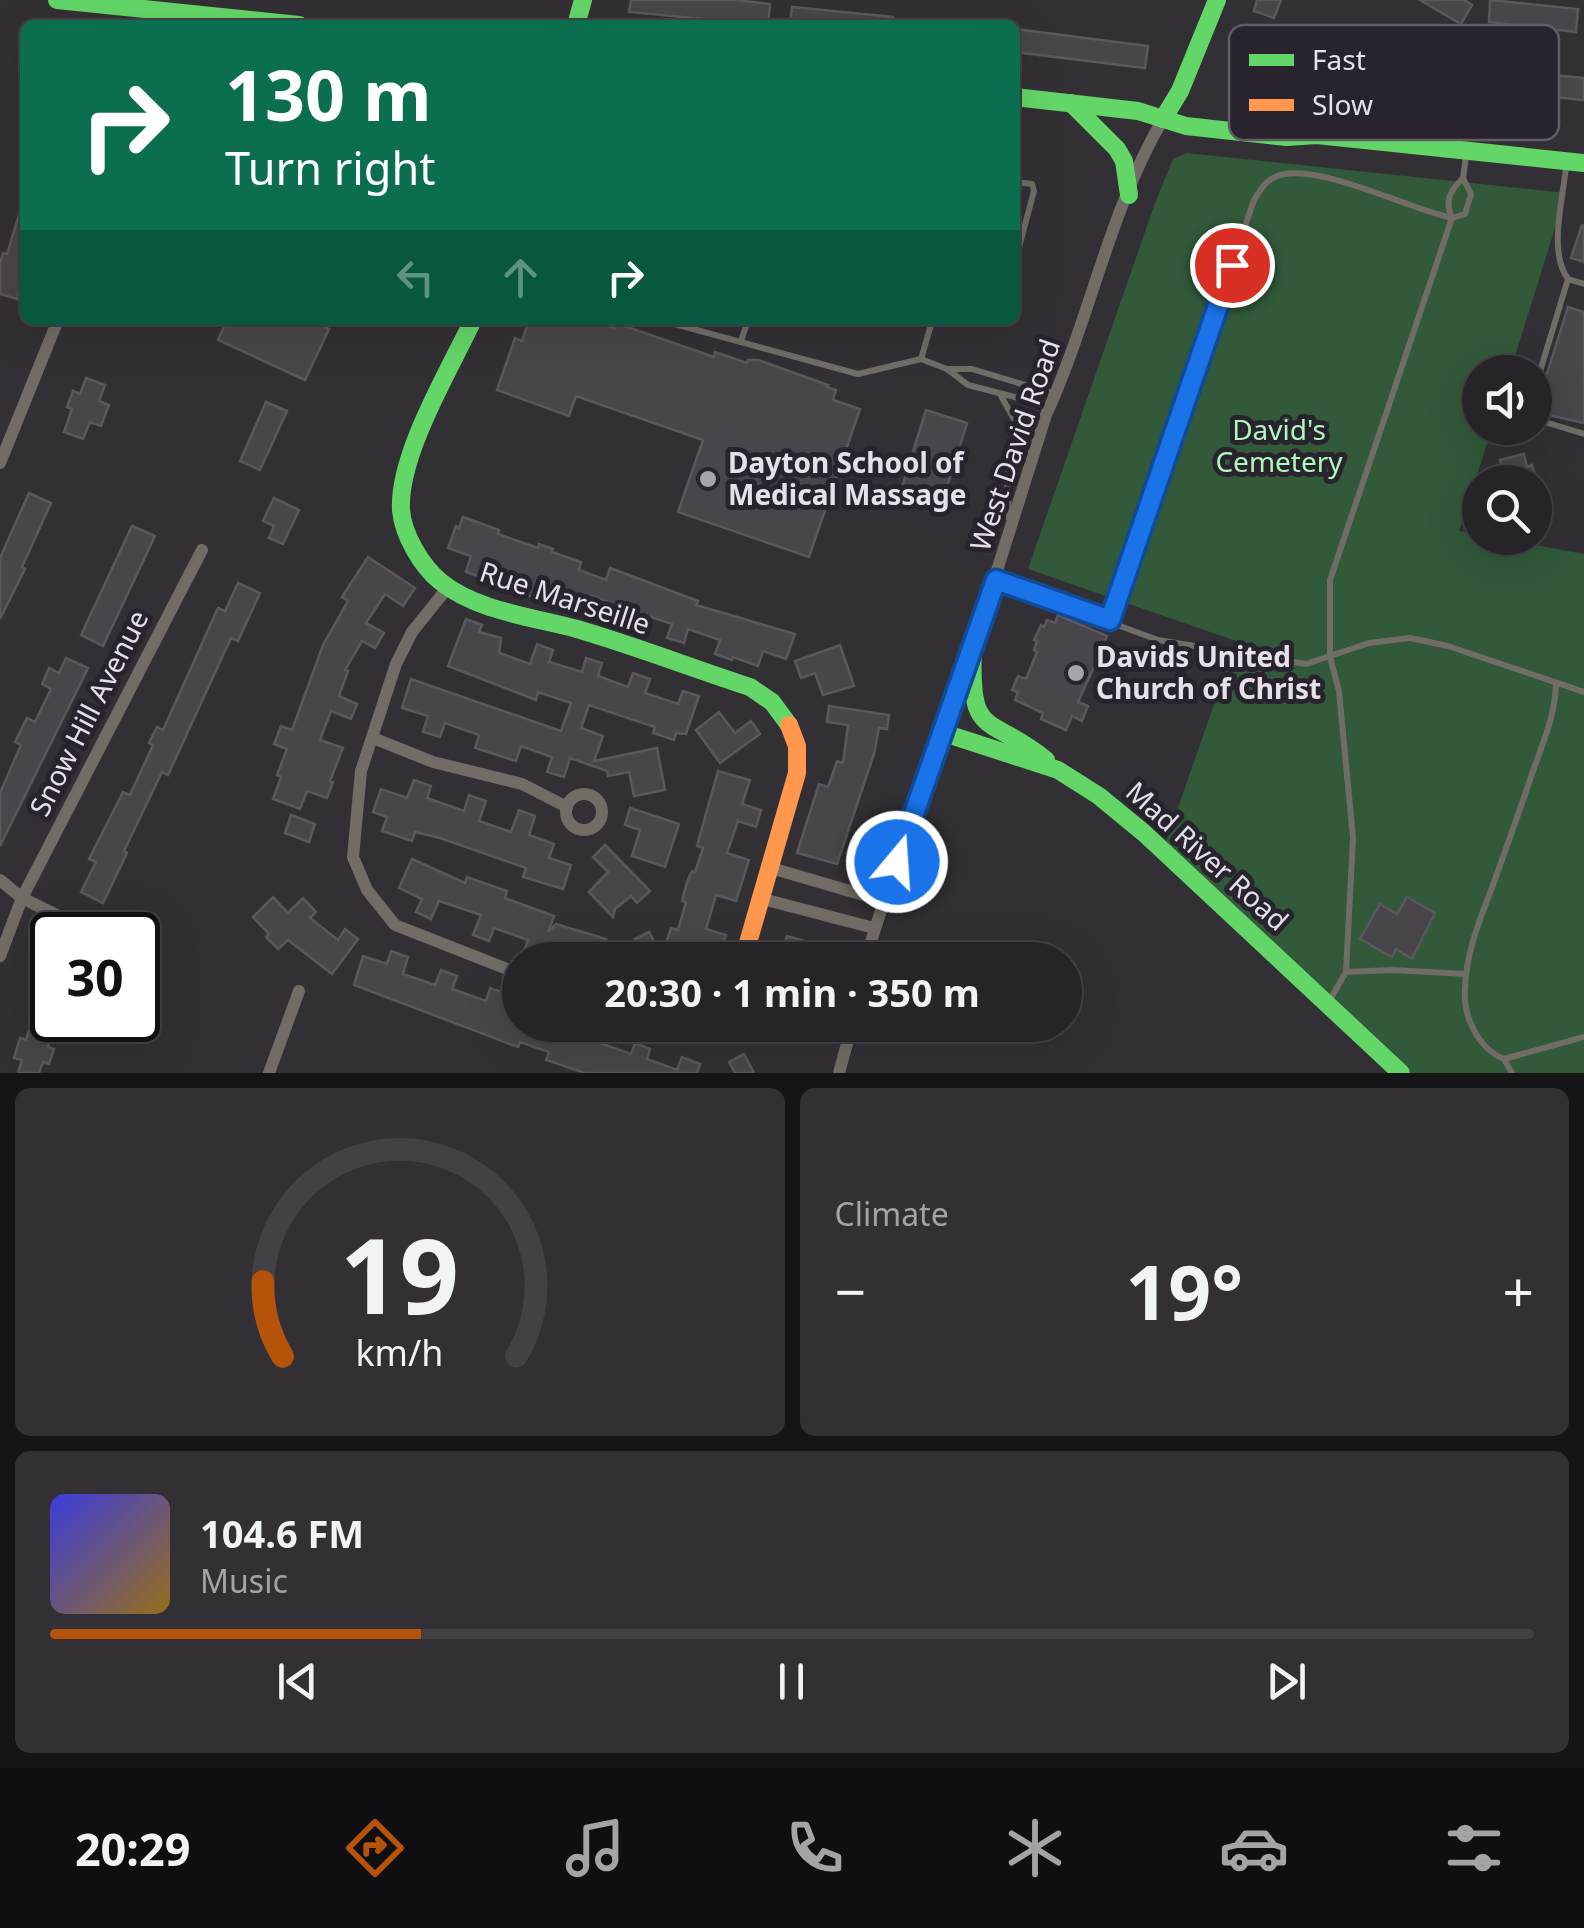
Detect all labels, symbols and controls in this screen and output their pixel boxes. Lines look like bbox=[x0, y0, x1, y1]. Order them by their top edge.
legend bbox=[1229, 25, 1559, 140]
text: Fast bbox=[1312, 40, 1366, 78]
text: 130 m bbox=[225, 46, 432, 142]
icon: right bbox=[60, 60, 190, 190]
text: Slow bbox=[1312, 85, 1373, 123]
text: Turn right bbox=[225, 137, 436, 198]
pin bbox=[1190, 223, 1275, 308]
icon: arrive bbox=[1205, 238, 1260, 293]
icon: left bbox=[388, 250, 443, 305]
icon: ahead bbox=[493, 250, 548, 305]
icon: right bbox=[598, 250, 653, 305]
street label: West David Road bbox=[960, 334, 1068, 556]
map controls bbox=[1462, 355, 1552, 555]
button: sound bbox=[1462, 355, 1552, 445]
park label: David's Cemetery bbox=[1215, 410, 1343, 480]
place label: Dayton School of Medical Massage bbox=[728, 443, 967, 513]
button: search bbox=[1462, 465, 1552, 555]
marker: Dayton School of Medical Massage bbox=[697, 468, 719, 490]
street label: Rue Marseille bbox=[475, 552, 655, 642]
street label: Snow Hill Avenue bbox=[20, 603, 156, 822]
place label: Davids United Church of Christ bbox=[1096, 637, 1321, 707]
marker: Davids United Church of Christ bbox=[1065, 662, 1087, 684]
street label: Mad River Road bbox=[1118, 772, 1297, 938]
position arrow bbox=[845, 810, 949, 914]
speed limit sign: 30 bbox=[30, 912, 160, 1042]
text: 20:30 · 1 min · 350 m bbox=[604, 966, 980, 1018]
text: Climate bbox=[835, 1192, 949, 1235]
text: 19 bbox=[340, 1203, 459, 1344]
text: 19° bbox=[1125, 1240, 1243, 1342]
text: − bbox=[835, 1253, 866, 1328]
text: + bbox=[1503, 1253, 1534, 1328]
text: km/h bbox=[356, 1328, 444, 1376]
text: 104.6 FM bbox=[200, 1507, 364, 1559]
text: Music bbox=[200, 1559, 288, 1602]
icon: previous bbox=[270, 1654, 325, 1709]
icon: pause bbox=[764, 1654, 819, 1709]
icon: next bbox=[1259, 1654, 1314, 1709]
icon: directions bbox=[340, 1813, 410, 1883]
icon: music bbox=[560, 1813, 630, 1883]
icon: phone bbox=[780, 1813, 850, 1883]
icon: climate bbox=[1000, 1813, 1070, 1883]
icon: car bbox=[1219, 1813, 1289, 1883]
icon: filters bbox=[1439, 1813, 1509, 1883]
text: 20:29 bbox=[75, 1818, 190, 1879]

